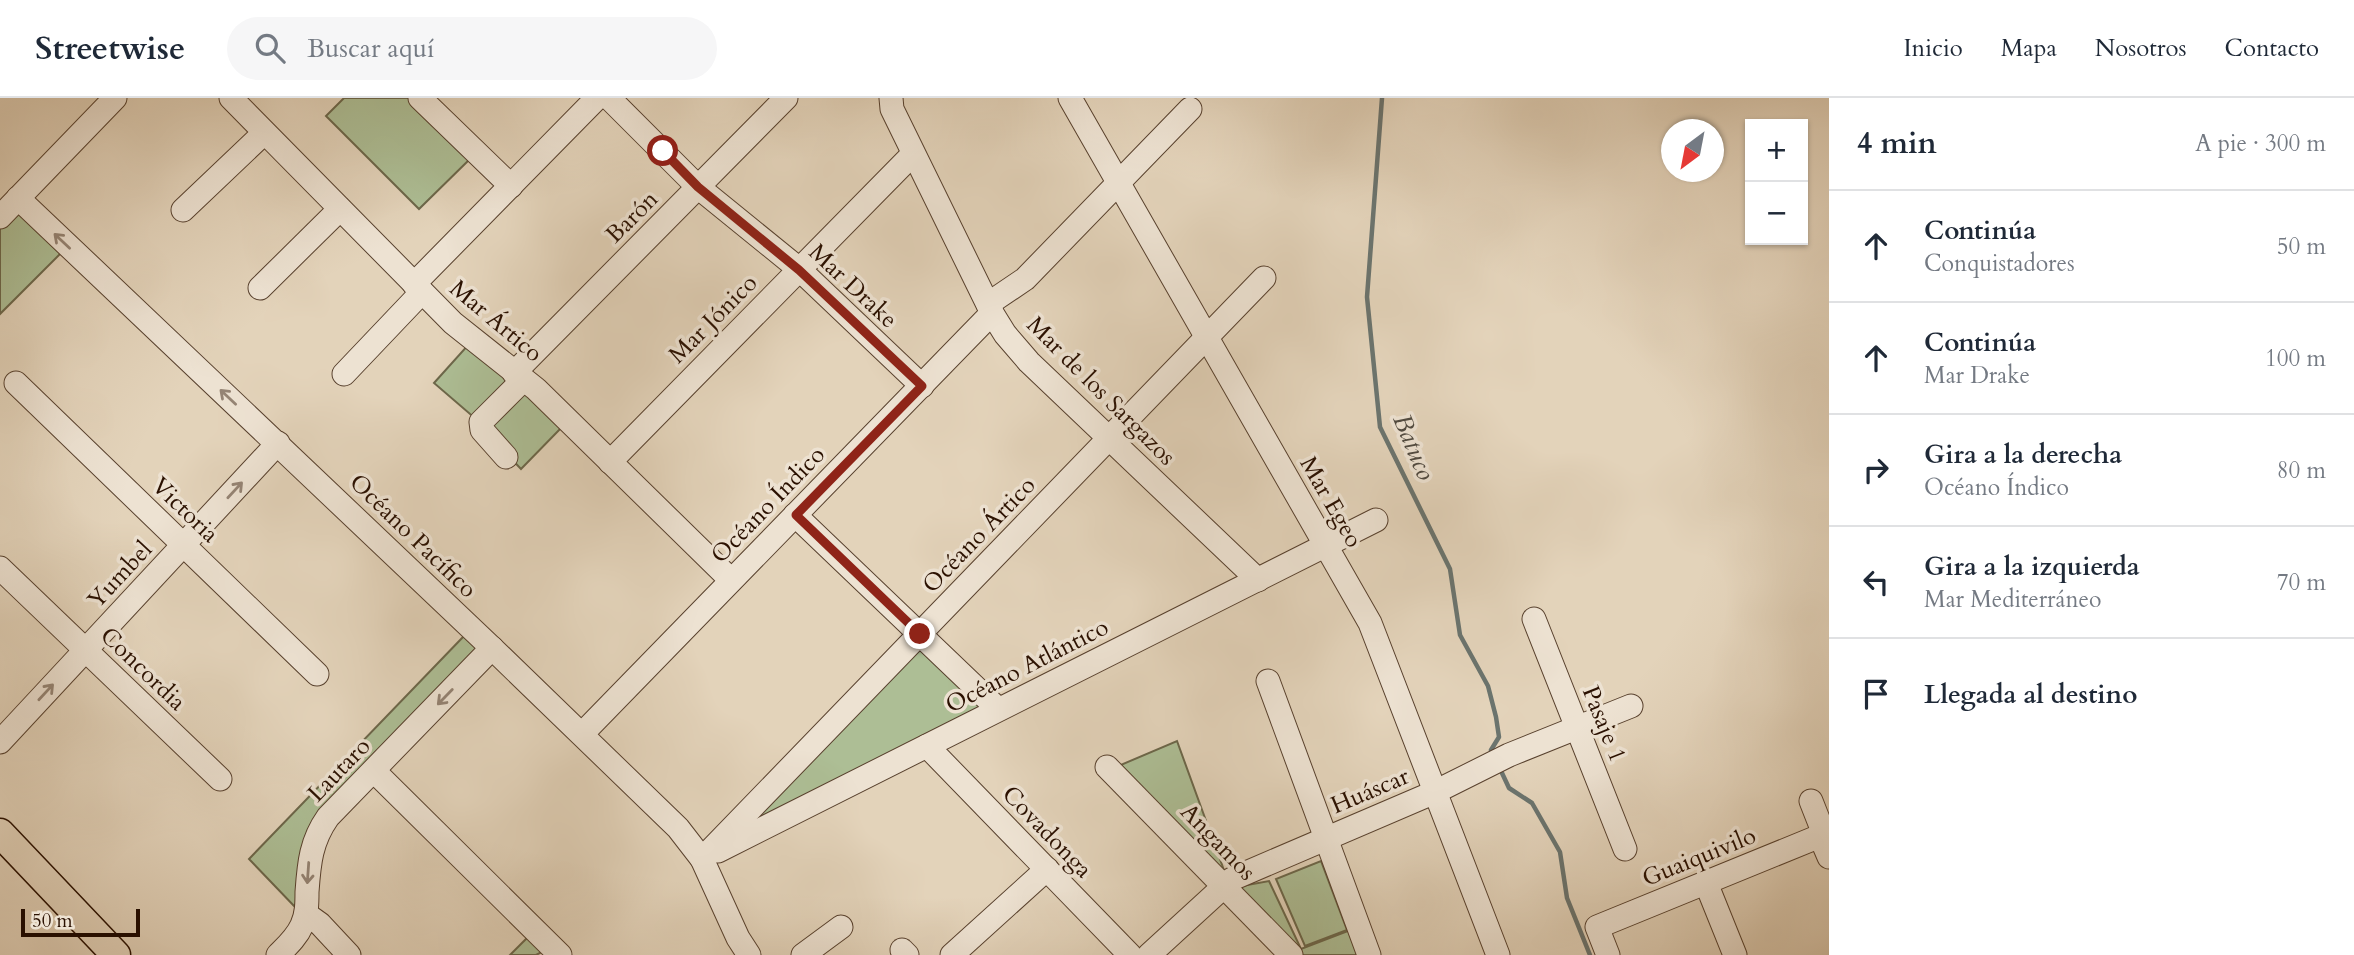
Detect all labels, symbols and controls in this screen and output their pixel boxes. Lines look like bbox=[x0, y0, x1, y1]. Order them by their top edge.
search box bbox=[227, 17, 717, 80]
text: Streetwise bbox=[35, 26, 185, 71]
icon: search bbox=[251, 29, 289, 67]
text: Buscar aquí bbox=[307, 31, 434, 66]
text: Inicio bbox=[1903, 32, 1963, 65]
text: Mapa bbox=[2001, 32, 2057, 65]
text: Nosotros bbox=[2095, 32, 2187, 65]
text: Contacto bbox=[2225, 32, 2319, 65]
north arrow bbox=[1661, 119, 1724, 182]
map controls bbox=[1745, 119, 1808, 245]
button: + bbox=[1745, 119, 1808, 182]
text: 4 min bbox=[1857, 123, 1937, 164]
text: A pie · 300 m bbox=[2195, 128, 2326, 159]
route start bbox=[647, 135, 678, 166]
button: − bbox=[1745, 182, 1808, 245]
street label: Barón bbox=[598, 183, 666, 251]
text: Continúa bbox=[1924, 213, 2036, 248]
icon: ahead bbox=[1857, 227, 1895, 265]
text: 50 m bbox=[2277, 231, 2326, 262]
one-way arrow bbox=[54, 232, 71, 249]
street label: Mar Drake bbox=[801, 236, 905, 336]
text: Conquistadores bbox=[1924, 248, 2075, 279]
street label: Mar Jónico bbox=[661, 267, 765, 371]
street label: Mar Ártico bbox=[442, 272, 550, 370]
street label: Mar de los Sargazos bbox=[1019, 309, 1183, 473]
text: Continúa bbox=[1924, 325, 2036, 360]
icon: ahead bbox=[1857, 339, 1895, 377]
text: 100 m bbox=[2265, 343, 2326, 374]
text: Mar Drake bbox=[1924, 360, 2030, 391]
one-way arrow bbox=[220, 388, 237, 405]
water label: Batuco bbox=[1384, 408, 1444, 486]
text: Gira a la derecha bbox=[1924, 437, 2122, 472]
street label: Océano Índico bbox=[704, 439, 832, 571]
street label: Mar Egeo bbox=[1292, 450, 1370, 554]
icon: right bbox=[1857, 451, 1895, 489]
text: 80 m bbox=[2277, 455, 2326, 486]
street label: Océano Pacífico bbox=[342, 467, 484, 605]
street label: Victoria bbox=[144, 470, 226, 551]
street label: Océano Ártico bbox=[915, 470, 1043, 600]
text: Océano Índico bbox=[1924, 472, 2069, 503]
one-way arrow bbox=[226, 482, 243, 499]
street label: Yumbel bbox=[80, 534, 160, 616]
text: Gira a la izquierda bbox=[1924, 549, 2140, 584]
icon: left bbox=[1857, 563, 1895, 601]
text: 70 m bbox=[2277, 567, 2326, 598]
text: Mar Mediterráneo bbox=[1924, 584, 2101, 615]
street label: Océano Atlántico bbox=[940, 611, 1114, 721]
route end bbox=[904, 618, 935, 649]
street label: Concordia bbox=[93, 620, 194, 719]
icon: arrive bbox=[1857, 675, 1895, 713]
text: Llegada al destino bbox=[1924, 677, 2138, 712]
street label: Pasaje 1 bbox=[1574, 681, 1634, 767]
one-way arrow bbox=[38, 684, 55, 701]
one-way arrow bbox=[436, 688, 453, 705]
street label: Lautaro bbox=[300, 731, 378, 809]
street label: Huáscar bbox=[1326, 760, 1414, 822]
street label: Covadonga bbox=[994, 778, 1100, 886]
street label: Angamos bbox=[1173, 796, 1263, 888]
street label: Guaiquivilo bbox=[1637, 819, 1761, 895]
one-way arrow bbox=[302, 861, 315, 884]
scale bar bbox=[21, 906, 140, 938]
text: 50 m bbox=[32, 908, 73, 934]

